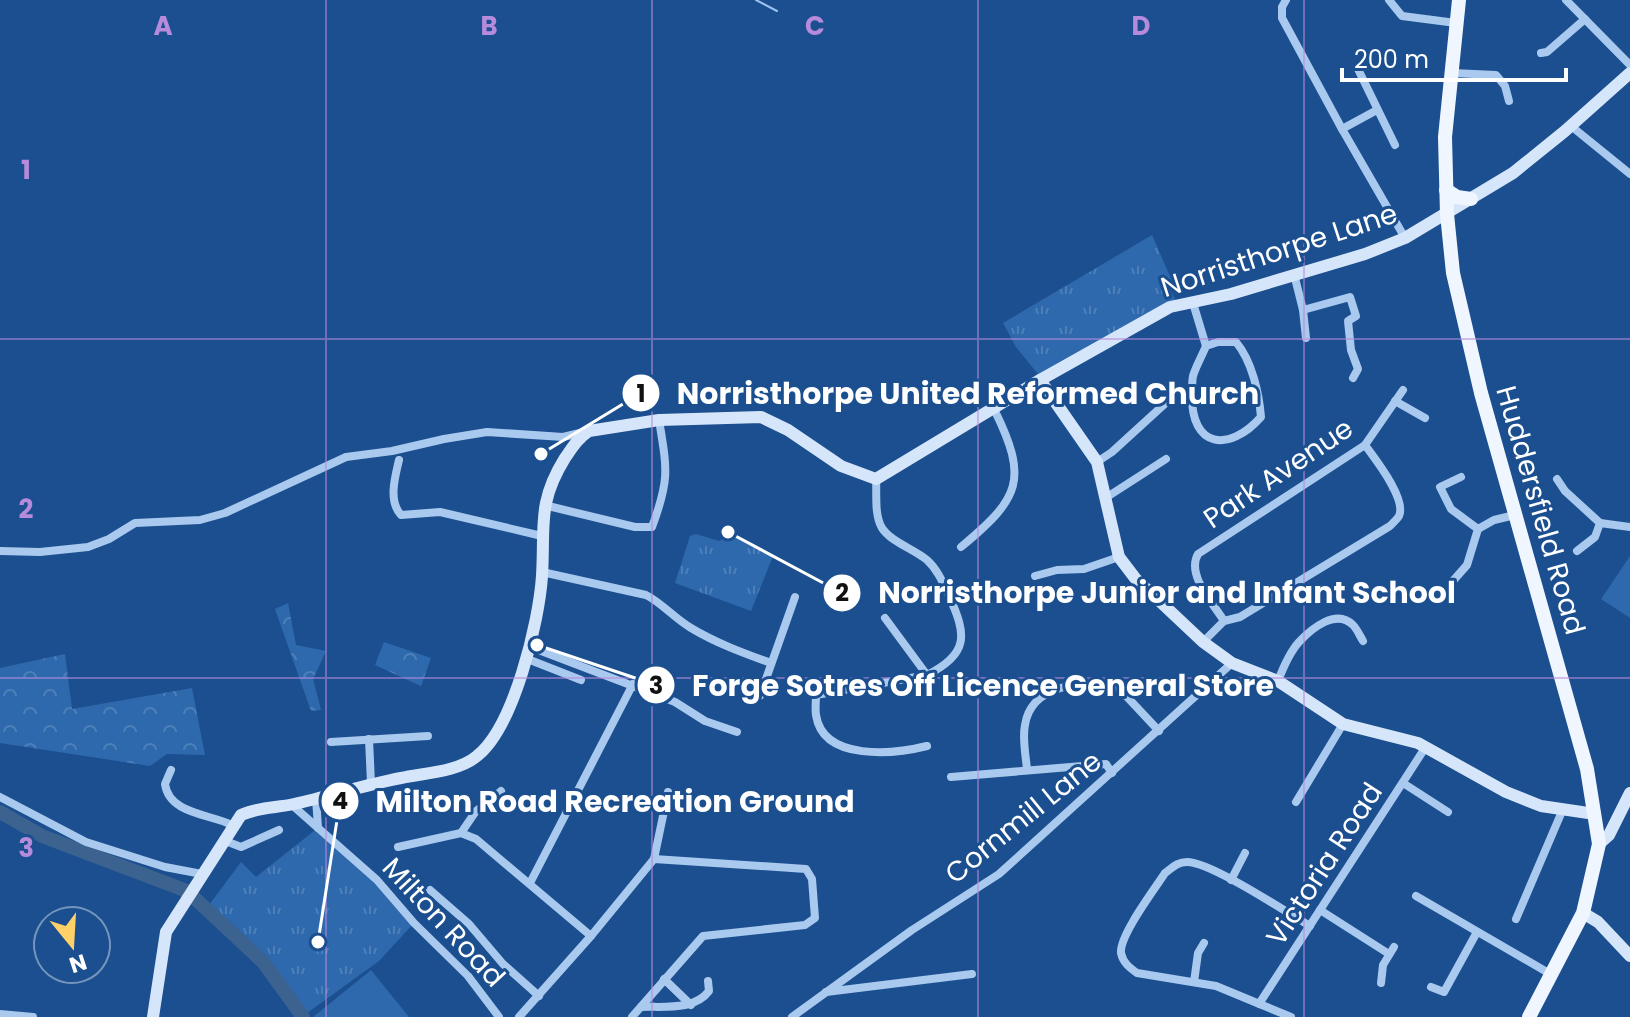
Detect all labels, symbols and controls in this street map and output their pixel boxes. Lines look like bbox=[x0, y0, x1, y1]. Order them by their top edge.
text: A bbox=[153, 8, 173, 44]
text: B bbox=[480, 8, 498, 44]
text: C bbox=[805, 8, 825, 44]
text: D bbox=[1132, 8, 1151, 44]
scale bar bbox=[1342, 32, 1566, 82]
text: 200 m bbox=[1354, 43, 1429, 76]
text: 1 bbox=[21, 152, 31, 188]
street label: Norristhorpe Lane bbox=[1156, 194, 1402, 307]
callout: Norristhorpe United Reformed Church bbox=[621, 366, 1276, 420]
text: Norristhorpe United Reformed Church bbox=[677, 372, 1259, 415]
text: 1 bbox=[636, 377, 646, 410]
street label: Huddersfield Road bbox=[1486, 381, 1595, 639]
street label: Park Avenue bbox=[1196, 409, 1361, 538]
text: 2 bbox=[19, 491, 34, 527]
callout: Norristhorpe Junior and Infant School bbox=[822, 566, 1472, 620]
text: Norristhorpe Junior and Infant School bbox=[878, 571, 1456, 614]
text: 2 bbox=[835, 576, 849, 609]
callout: Forge Sotres Off Licence General Store bbox=[636, 658, 1290, 712]
text: Forge Sotres Off Licence General Store bbox=[692, 664, 1274, 707]
text: 3 bbox=[649, 669, 663, 702]
street label: Cornmill Lane bbox=[937, 742, 1110, 893]
callout: Milton Road Recreation Ground bbox=[320, 774, 871, 828]
street label: Victoria Road bbox=[1257, 775, 1392, 954]
text: Milton Road Recreation Ground bbox=[375, 780, 855, 823]
text: 4 bbox=[332, 784, 348, 817]
text: 3 bbox=[18, 830, 34, 866]
street label: Milton Road bbox=[373, 849, 514, 996]
north arrow bbox=[32, 905, 112, 985]
text: N bbox=[65, 946, 91, 981]

